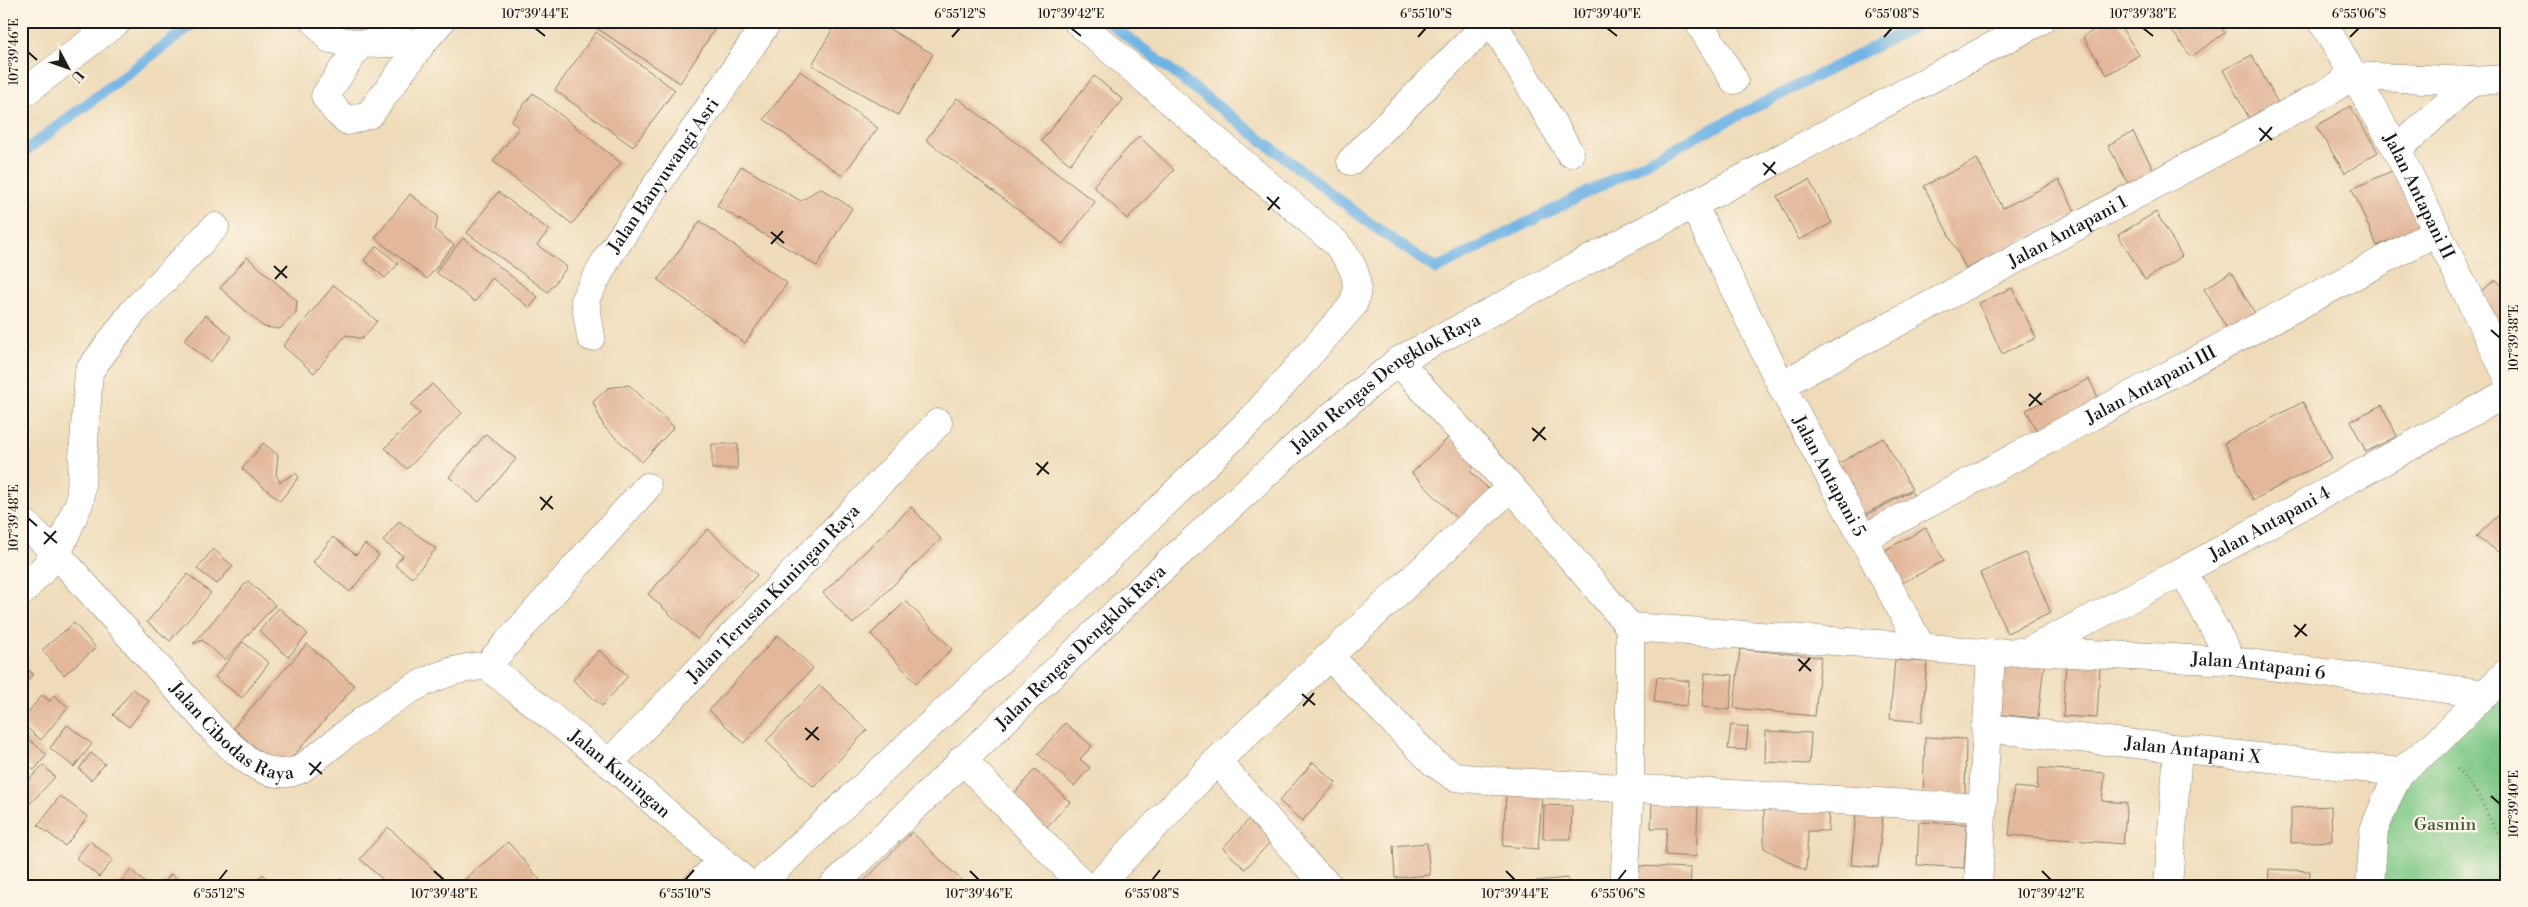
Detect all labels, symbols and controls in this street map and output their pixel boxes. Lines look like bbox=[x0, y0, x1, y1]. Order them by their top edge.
text: 107°39'44"E bbox=[501, 7, 569, 22]
text: 6°55'12"S bbox=[934, 7, 986, 22]
text: 107°39'42"E bbox=[1038, 7, 1104, 22]
text: 6°55'10"S bbox=[1400, 7, 1452, 22]
text: 107°39'40"E bbox=[1573, 7, 1641, 22]
text: 6°55'08"S bbox=[1865, 7, 1919, 22]
text: 107°39'38"E bbox=[2110, 7, 2176, 22]
text: 6°55'06"S bbox=[2332, 7, 2386, 22]
text: 107°39'46"E bbox=[7, 18, 22, 86]
north arrow bbox=[42, 42, 92, 92]
text: U bbox=[67, 66, 87, 86]
street label: Jalan Banyuwangi Asri bbox=[602, 93, 724, 258]
street label: Jalan Antapani II bbox=[2377, 128, 2460, 263]
street label: Jalan Antapani 1 bbox=[2003, 190, 2131, 273]
text: 107°39'38"E bbox=[2507, 305, 2522, 371]
street label: Jalan Rengas Dengklok Raya bbox=[1285, 307, 1485, 458]
street label: Jalan Antapani III bbox=[2080, 340, 2220, 429]
street label: Jalan Antapani 5 bbox=[1787, 410, 1871, 541]
street label: Jalan Antapani 4 bbox=[2204, 481, 2335, 567]
text: 107°39'48"E bbox=[7, 484, 22, 552]
street label: Jalan Terusan Kuningan Raya bbox=[681, 499, 865, 688]
street label: Jalan Rengas Dengklok Raya bbox=[990, 559, 1171, 735]
street label: Jalan Antapani 6 bbox=[2189, 647, 2327, 685]
street label: Jalan Cibodas Raya bbox=[164, 676, 296, 785]
street label: Jalan Kuningan bbox=[564, 724, 676, 823]
street label: Jalan Antapani X bbox=[2123, 731, 2263, 769]
text: 107°39'40"E bbox=[2507, 770, 2522, 838]
park label: Gasmin bbox=[2414, 813, 2477, 836]
text: 6°55'12"S bbox=[193, 887, 245, 902]
text: 107°39'48"E bbox=[410, 887, 478, 902]
text: 6°55'10"S bbox=[659, 887, 711, 902]
text: 107°39'46"E bbox=[945, 887, 1013, 902]
text: 6°55'08"S bbox=[1125, 887, 1179, 902]
text: 107°39'44"E bbox=[1481, 887, 1549, 902]
text: 6°55'06"S bbox=[1591, 887, 1645, 902]
text: 107°39'42"E bbox=[2018, 887, 2084, 902]

